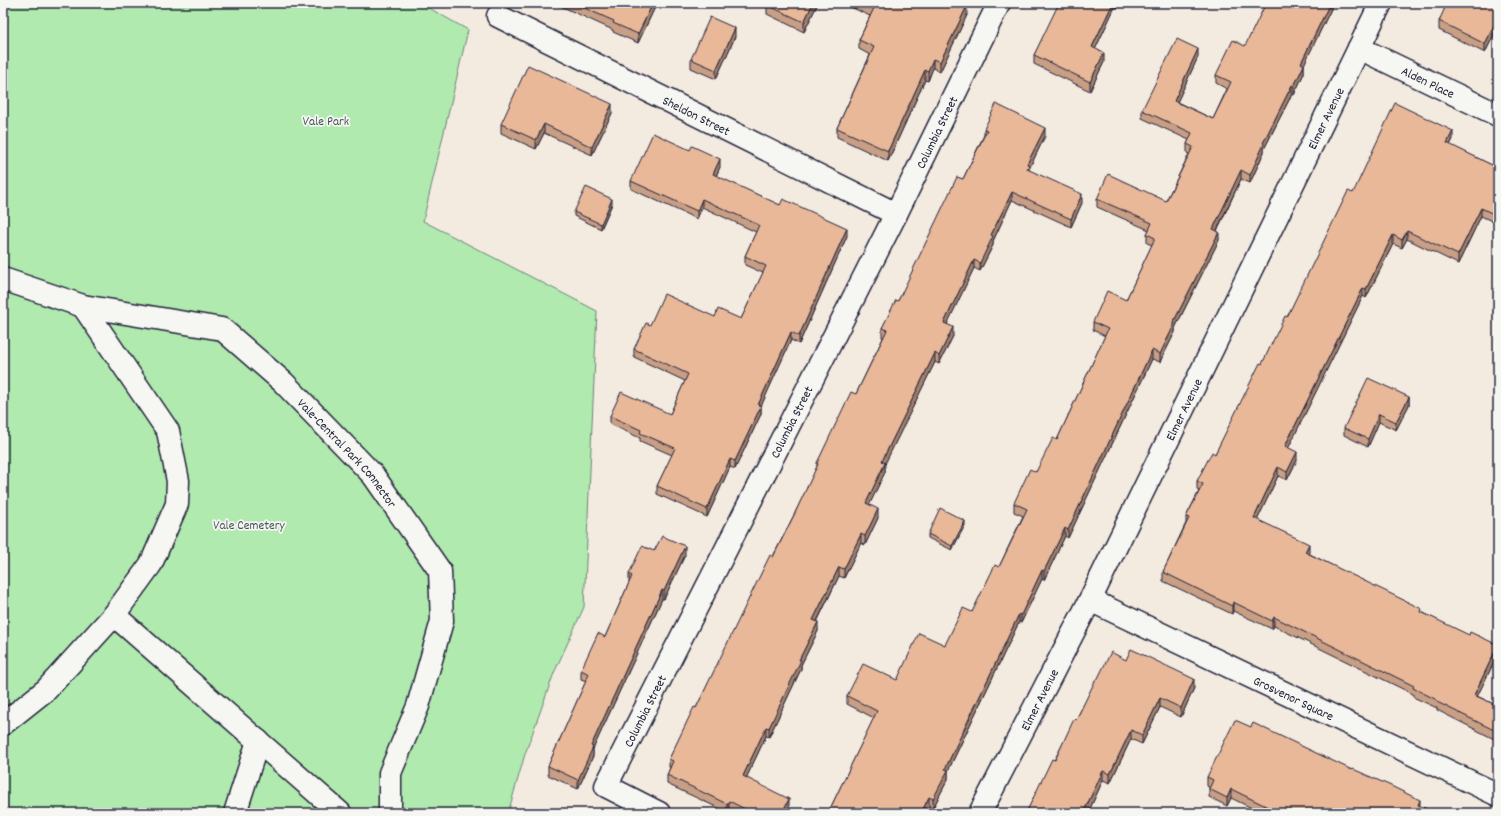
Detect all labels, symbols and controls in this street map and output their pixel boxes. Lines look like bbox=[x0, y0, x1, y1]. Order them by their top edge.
street label: Alden Place bbox=[1397, 63, 1457, 105]
street label: Elmer Avenue bbox=[1304, 84, 1351, 153]
street label: Sheldon Street bbox=[659, 92, 733, 142]
street label: Columbia Street bbox=[912, 93, 964, 173]
park label: Vale Park bbox=[303, 113, 349, 132]
street label: Elmer Avenue bbox=[1162, 376, 1209, 445]
street label: Columbia Street bbox=[767, 383, 819, 462]
street label: Vale-Central Park Connector bbox=[292, 395, 400, 513]
park label: Vale Cemetery bbox=[213, 517, 286, 536]
street label: Elmer Avenue bbox=[1017, 666, 1065, 735]
street label: Columbia Street bbox=[620, 672, 673, 751]
street label: Grosvenor Square bbox=[1249, 672, 1337, 727]

